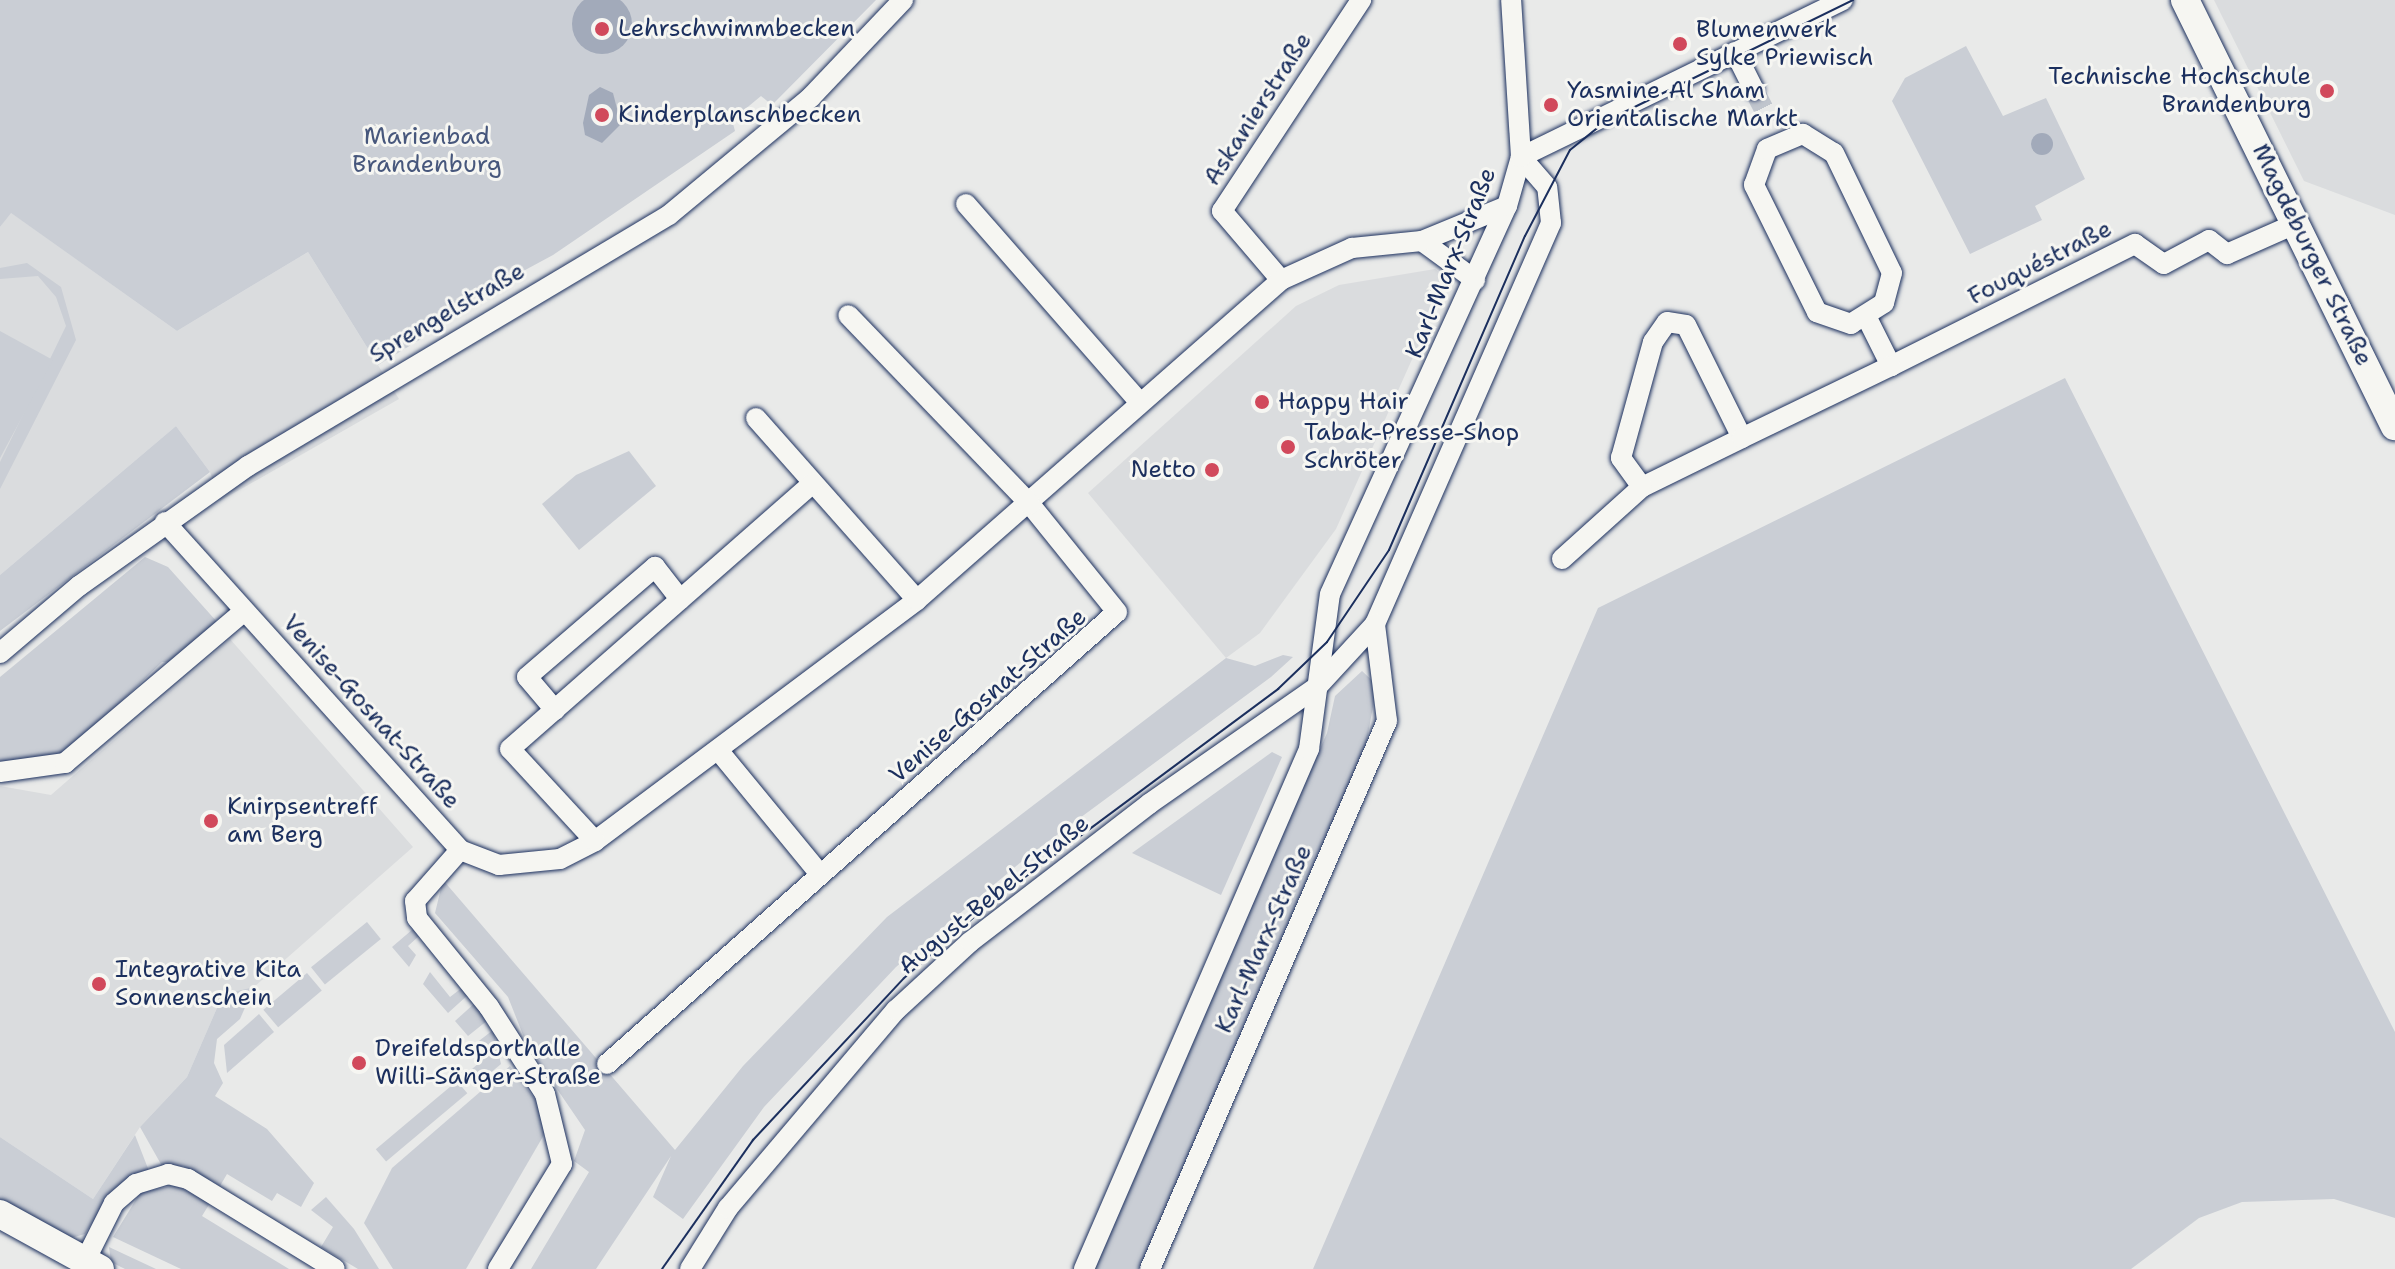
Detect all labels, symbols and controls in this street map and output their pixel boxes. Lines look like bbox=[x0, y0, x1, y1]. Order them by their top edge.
place label: Lehrschwimmbecken bbox=[618, 15, 855, 43]
place label: Blumenwerk Sylke Priewisch bbox=[1696, 16, 1873, 72]
marker: Lehrschwimmbecken bbox=[593, 20, 611, 38]
street label: Askanierstraße bbox=[1198, 27, 1318, 191]
marker: Blumenwerk Sylke Priewisch bbox=[1671, 35, 1689, 53]
place label: Technische Hochschule Brandenburg bbox=[2048, 63, 2311, 119]
place label: Yasmine Al Sham Orientalische Markt bbox=[1567, 77, 1798, 133]
marker: Technische Hochschule Brandenburg bbox=[2318, 82, 2336, 100]
marker: Yasmine Al Sham Orientalische Markt bbox=[1542, 96, 1560, 114]
place label: Kinderplanschbecken bbox=[618, 101, 861, 129]
marker: Kinderplanschbecken bbox=[593, 106, 611, 124]
park label: Marienbad Brandenburg bbox=[352, 123, 502, 179]
street label: Magdeburger Straße bbox=[2246, 139, 2378, 371]
street label: Karl-Marx-Straße bbox=[1400, 163, 1502, 363]
street label: Fouquéstraße bbox=[1963, 214, 2117, 312]
street label: Sprengelstraße bbox=[364, 257, 530, 369]
place label: Happy Hair bbox=[1278, 388, 1409, 416]
marker: Happy Hair bbox=[1253, 393, 1271, 411]
place label: Tabak-Presse-Shop Schröter bbox=[1304, 419, 1519, 475]
marker: Tabak-Presse-Shop Schröter bbox=[1279, 438, 1297, 456]
place label: Netto bbox=[1130, 456, 1196, 484]
marker: Netto bbox=[1203, 461, 1221, 479]
street label: Venise-Gosnat-Straße bbox=[884, 603, 1092, 789]
street label: Venise-Gosnat-Straße bbox=[276, 609, 466, 815]
place label: Knirpsentreff am Berg bbox=[227, 793, 378, 849]
street label: August-Bebel-Straße bbox=[893, 809, 1095, 981]
marker: Knirpsentreff am Berg bbox=[202, 812, 220, 830]
street label: Karl-Marx-Straße bbox=[1210, 840, 1318, 1038]
place label: Integrative Kita Sonnenschein bbox=[115, 956, 301, 1012]
marker: Integrative Kita Sonnenschein bbox=[90, 975, 108, 993]
place label: Dreifeldsporthalle Willi-Sänger-Straße bbox=[375, 1035, 601, 1091]
marker: Dreifeldsporthalle Willi-Sänger-Straße bbox=[350, 1054, 368, 1072]

